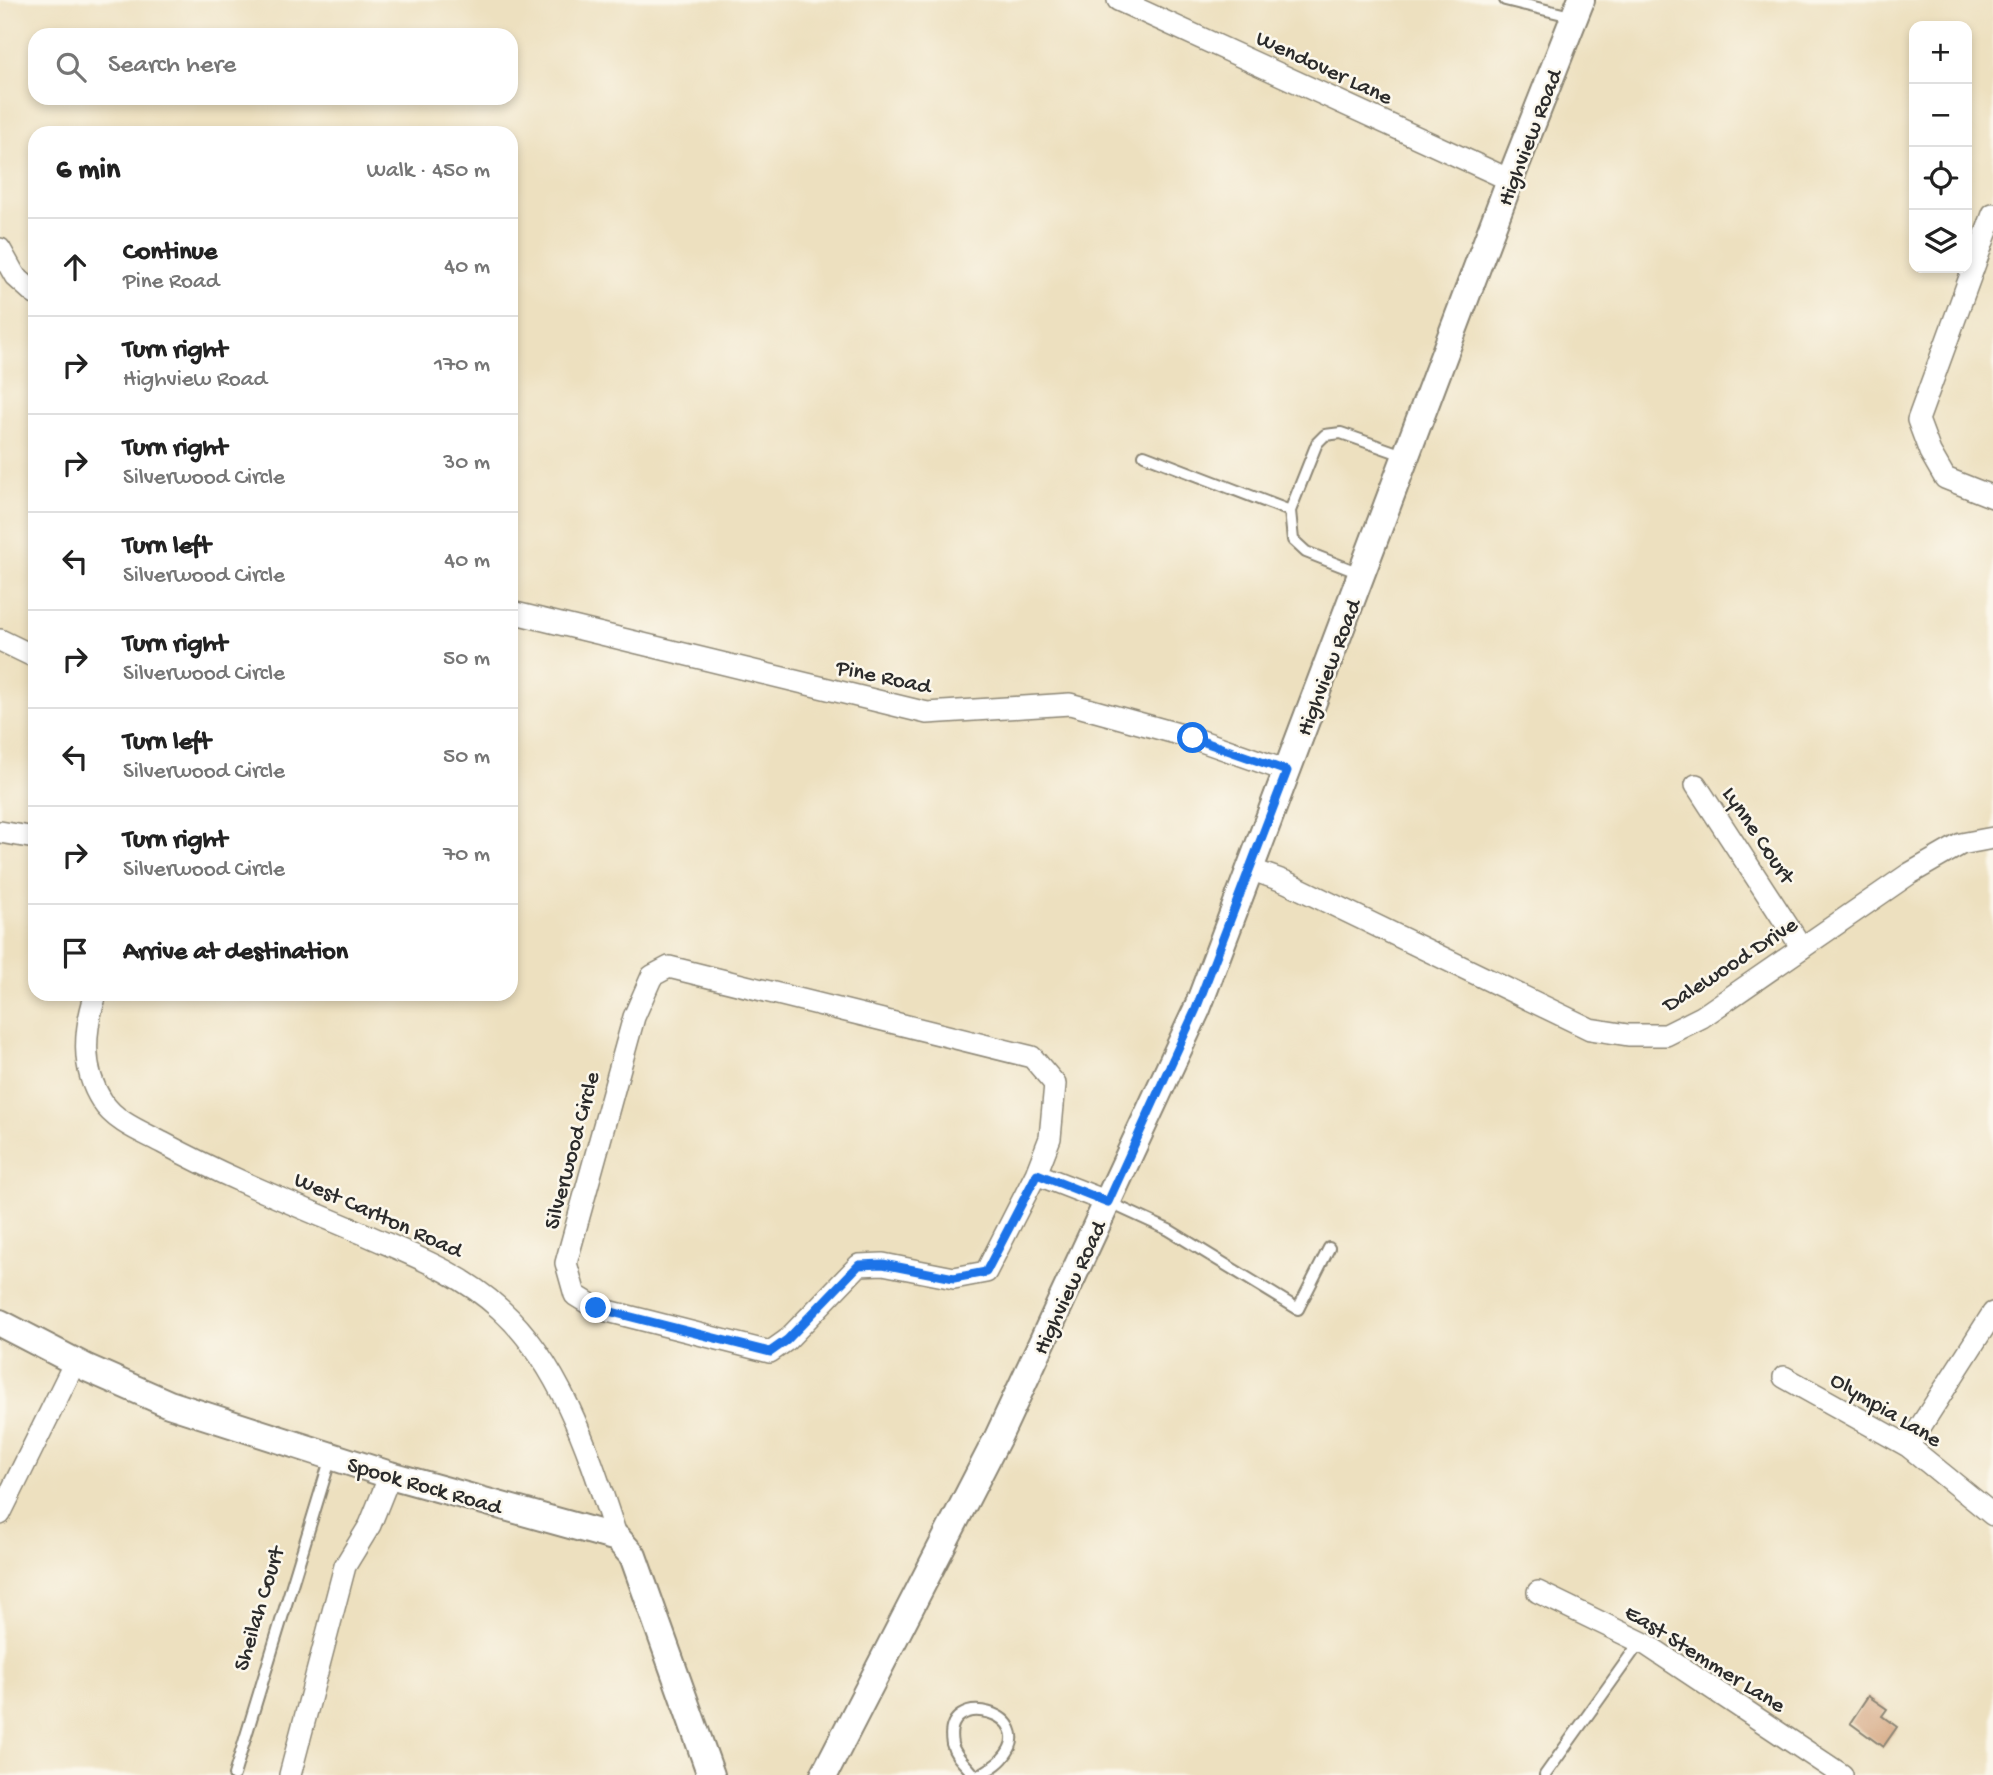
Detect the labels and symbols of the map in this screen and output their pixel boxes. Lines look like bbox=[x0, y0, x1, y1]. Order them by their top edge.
street label: Wendover Lane bbox=[1251, 26, 1397, 113]
street label: Highview Road bbox=[1493, 65, 1570, 210]
street label: Highview Road bbox=[1292, 595, 1369, 740]
street label: Pine Road bbox=[832, 655, 935, 702]
route start bbox=[1177, 722, 1208, 753]
street label: Lynne Court bbox=[1715, 782, 1800, 891]
street label: Dalewood Drive bbox=[1657, 912, 1804, 1021]
street label: Silverwood Circle bbox=[539, 1068, 608, 1233]
street label: West Carlton Road bbox=[289, 1167, 467, 1266]
street label: Highview Road bbox=[1028, 1216, 1114, 1359]
route end bbox=[580, 1292, 611, 1323]
street label: Olympia Lane bbox=[1825, 1367, 1947, 1455]
street label: Spook Rock Road bbox=[344, 1452, 506, 1523]
street label: Sheilah Court bbox=[229, 1542, 292, 1674]
street label: East Stemmer Lane bbox=[1619, 1600, 1790, 1721]

